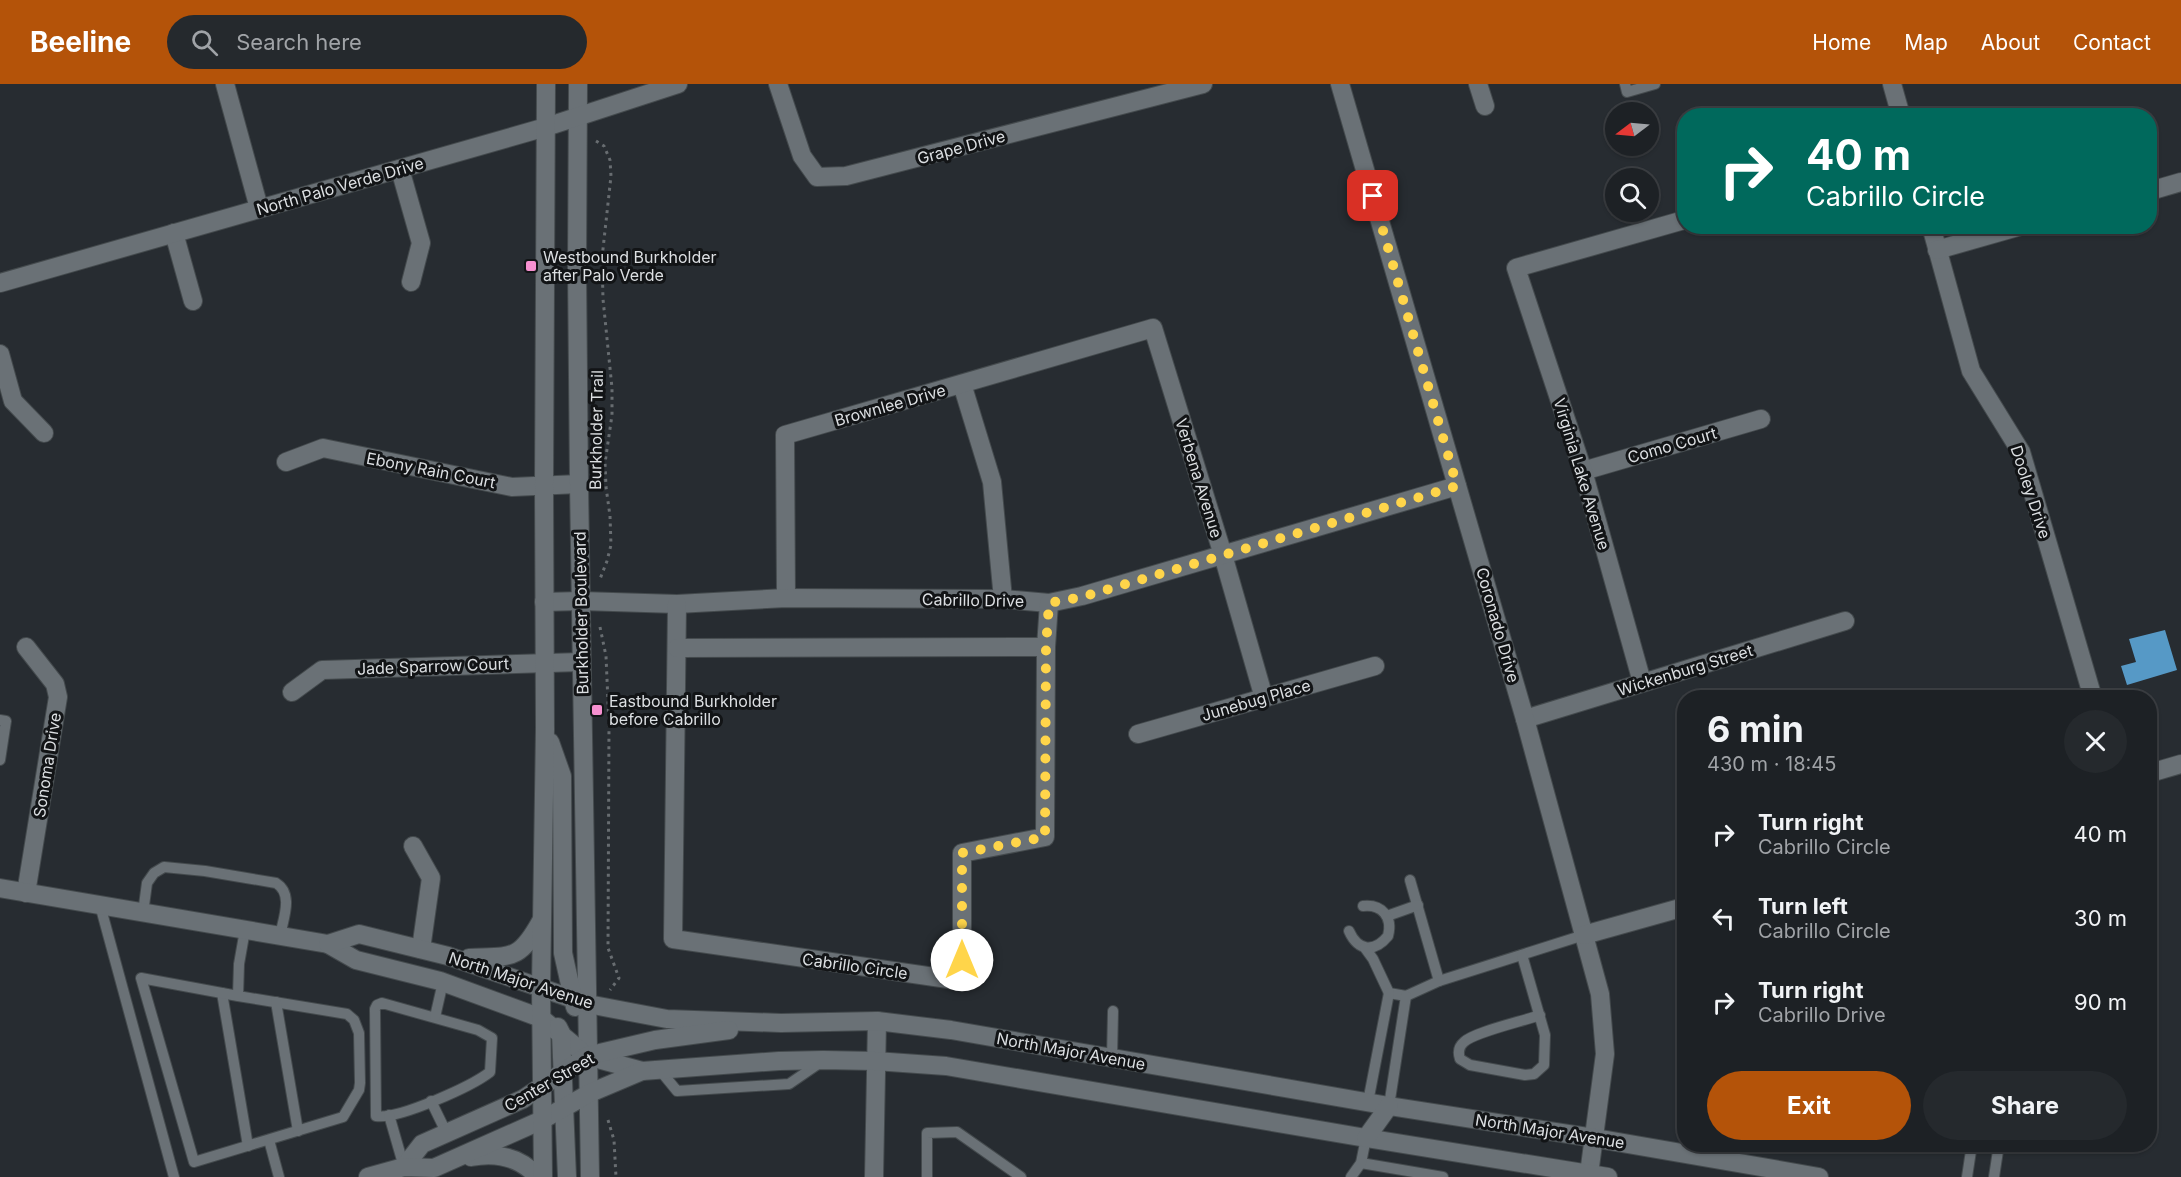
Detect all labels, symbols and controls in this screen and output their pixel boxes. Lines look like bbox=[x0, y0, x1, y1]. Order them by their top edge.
search box bbox=[167, 15, 587, 69]
text: Beeline bbox=[30, 25, 131, 59]
icon: search bbox=[188, 26, 221, 59]
text: Search here bbox=[236, 29, 362, 55]
text: Home bbox=[1812, 30, 1871, 55]
text: Map bbox=[1904, 30, 1948, 55]
text: About bbox=[1981, 30, 2040, 55]
text: Contact bbox=[2073, 30, 2151, 55]
north arrow bbox=[1605, 102, 1659, 156]
map controls bbox=[1605, 102, 1659, 222]
street label: Grape Drive bbox=[915, 126, 1007, 168]
text: 40 m bbox=[1806, 129, 1911, 180]
icon: right bbox=[1707, 132, 1785, 210]
street label: North Palo Verde Drive bbox=[254, 153, 426, 219]
button: search bbox=[1605, 168, 1659, 222]
pin bbox=[1347, 170, 1398, 221]
icon: arrive bbox=[1356, 179, 1389, 212]
text: Cabrillo Circle bbox=[1806, 180, 1985, 213]
place label: Westbound Burkholder after Palo Verde bbox=[543, 247, 717, 285]
marker: Westbound Burkholder after Palo Verde bbox=[524, 259, 538, 273]
street label: Burkholder Trail bbox=[585, 370, 607, 490]
street label: Brownlee Drive bbox=[832, 380, 948, 430]
street label: Virginia Lake Avenue bbox=[1549, 396, 1615, 552]
street label: Verbena Avenue bbox=[1171, 416, 1227, 540]
street label: Como Court bbox=[1625, 423, 1719, 467]
street label: Dooley Drive bbox=[2007, 443, 2055, 541]
street label: Ebony Rain Court bbox=[365, 448, 497, 492]
street label: Burkholder Boulevard bbox=[570, 531, 592, 695]
street label: Coronado Drive bbox=[1472, 565, 1524, 685]
street label: Cabrillo Drive bbox=[922, 589, 1024, 611]
street label: Wickenburg Street bbox=[1615, 640, 1755, 700]
street label: Jade Sparrow Court bbox=[357, 653, 509, 679]
street label: Junebug Place bbox=[1199, 675, 1313, 725]
place label: Eastbound Burkholder before Cabrillo bbox=[609, 691, 777, 729]
marker: Eastbound Burkholder before Cabrillo bbox=[590, 703, 604, 717]
text: 6 min bbox=[1707, 707, 1804, 751]
button: close bbox=[2064, 710, 2127, 773]
street label: Sonoma Drive bbox=[29, 711, 65, 819]
text: 430 m · 18:45 bbox=[1707, 752, 1836, 776]
text: Turn right bbox=[1758, 809, 1864, 835]
icon: right bbox=[1707, 818, 1740, 851]
text: 40 m bbox=[2073, 821, 2127, 847]
text: Cabrillo Circle bbox=[1758, 835, 1891, 859]
text: Turn left bbox=[1758, 893, 1848, 919]
icon: left bbox=[1707, 902, 1740, 935]
text: 30 m bbox=[2074, 905, 2127, 931]
text: Cabrillo Circle bbox=[1758, 919, 1891, 943]
position arrow bbox=[930, 928, 994, 992]
street label: North Major Avenue bbox=[446, 947, 596, 1013]
street label: Cabrillo Circle bbox=[801, 949, 909, 983]
text: Turn right bbox=[1758, 977, 1864, 1003]
icon: right bbox=[1707, 986, 1740, 1019]
text: 90 m bbox=[2074, 989, 2127, 1015]
text: Cabrillo Drive bbox=[1758, 1003, 1886, 1027]
street label: North Major Avenue bbox=[995, 1028, 1147, 1074]
street label: Center Street bbox=[500, 1048, 598, 1116]
button: Exit bbox=[1707, 1071, 1911, 1140]
button: Share bbox=[1923, 1071, 2127, 1140]
street label: North Major Avenue bbox=[1474, 1109, 1626, 1153]

